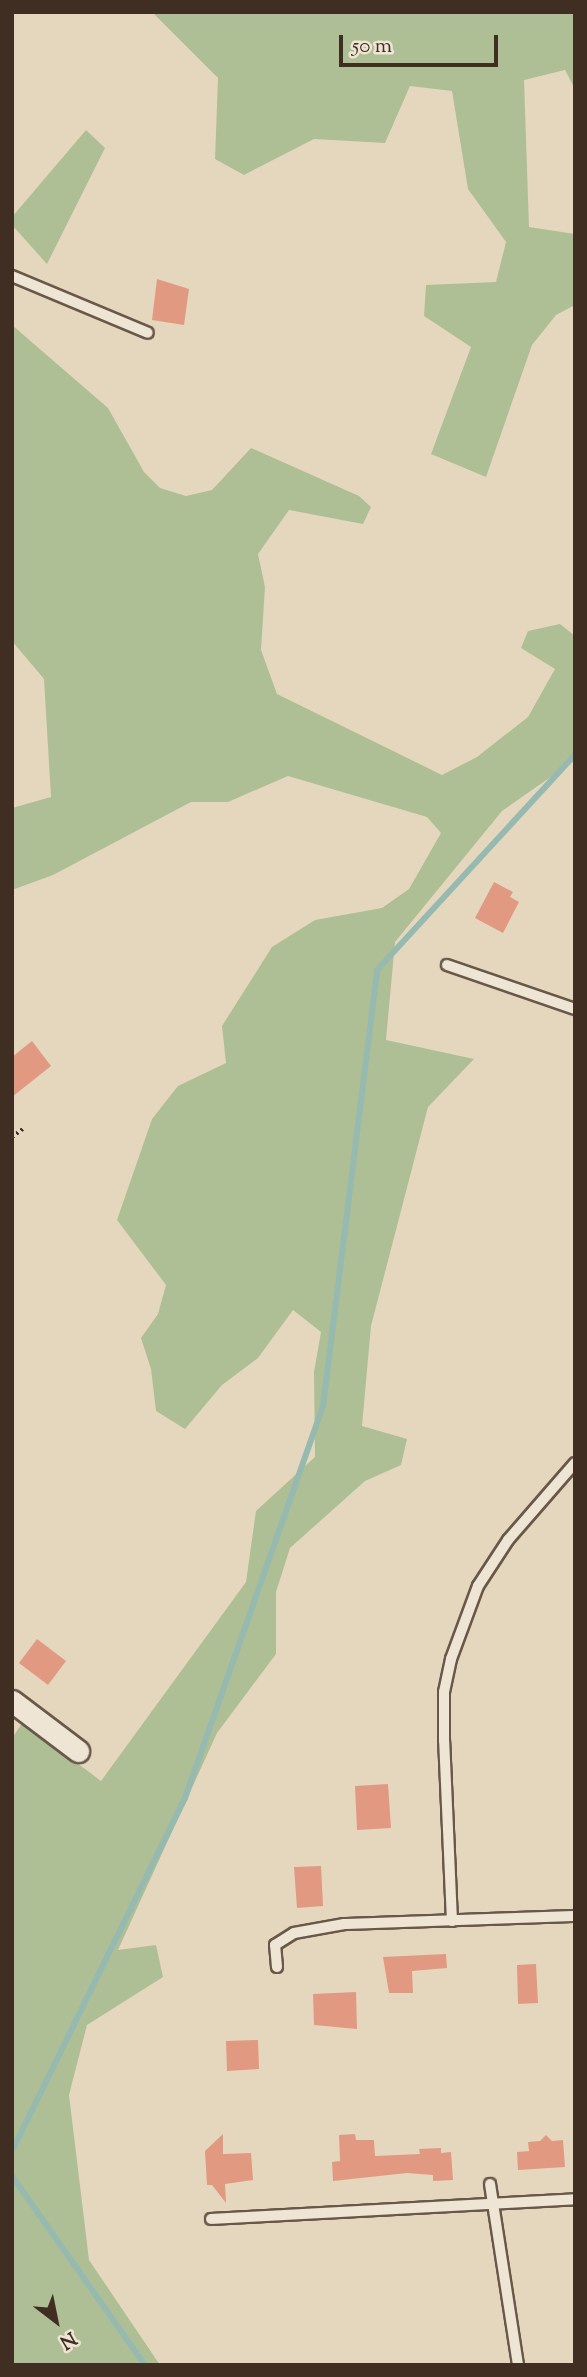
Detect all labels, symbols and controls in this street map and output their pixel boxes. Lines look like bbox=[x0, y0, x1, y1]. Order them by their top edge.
scale bar bbox=[342, 21, 501, 65]
text: 50 m bbox=[352, 32, 392, 62]
north arrow bbox=[21, 2286, 91, 2356]
text: N bbox=[54, 2324, 81, 2355]

